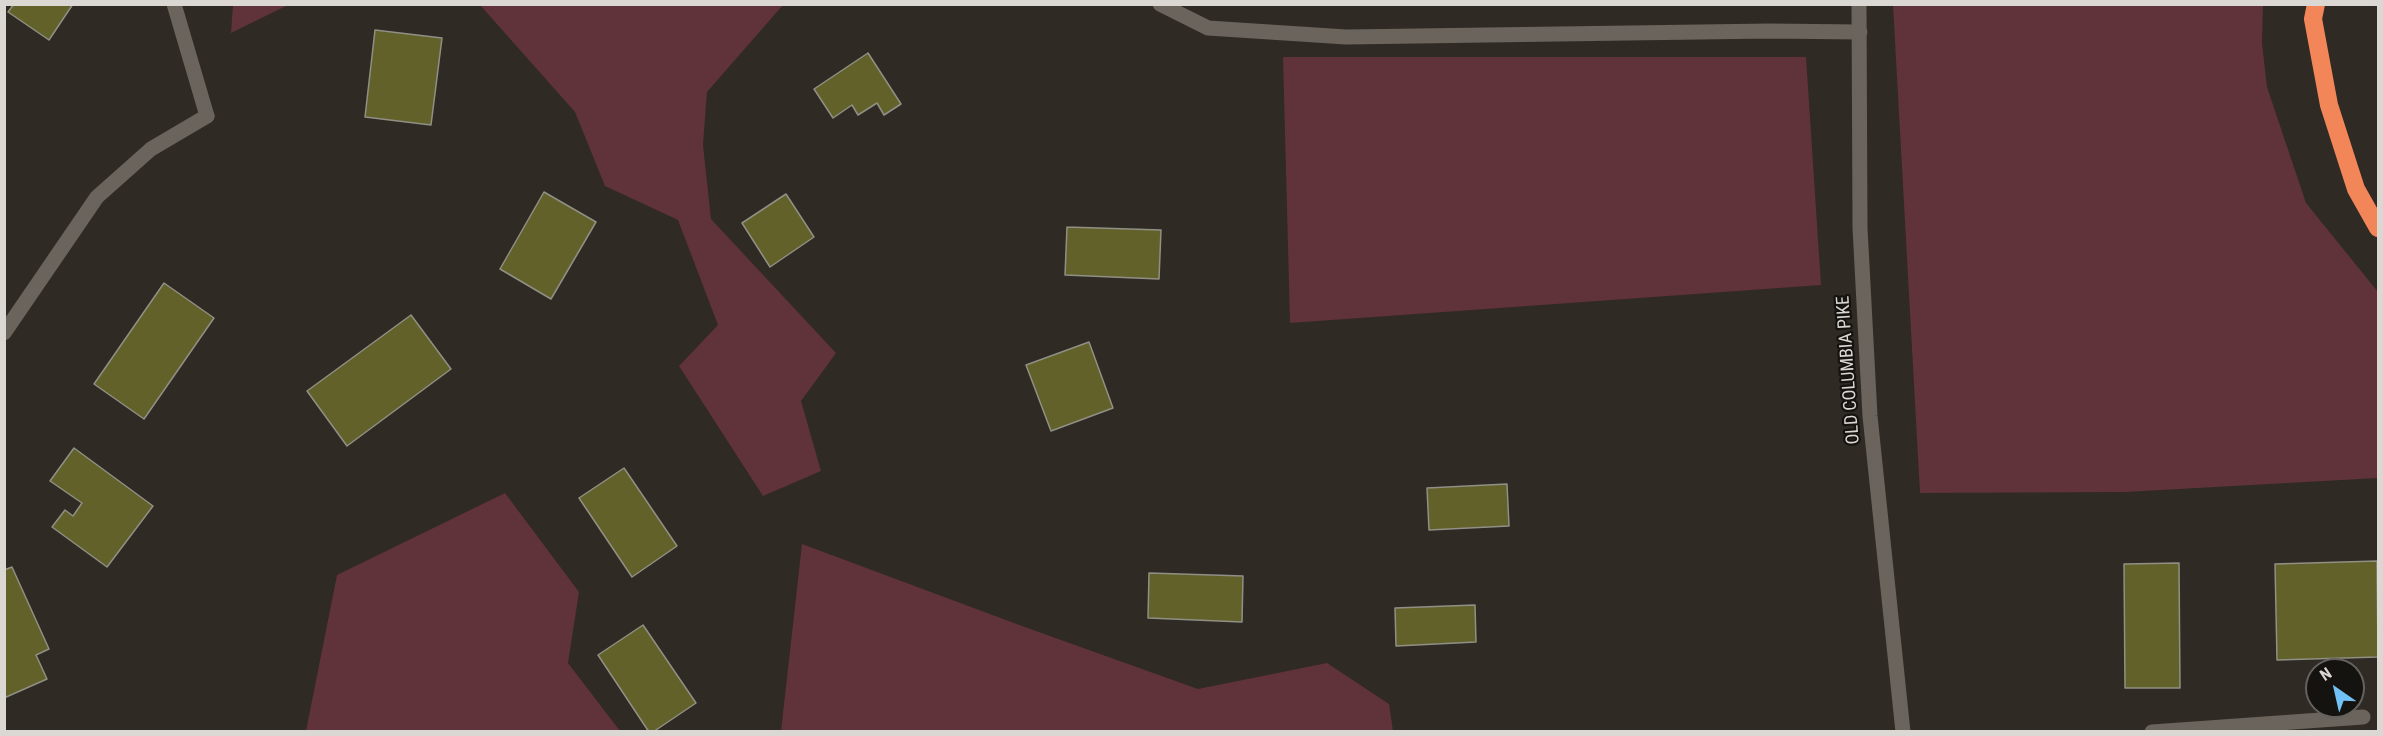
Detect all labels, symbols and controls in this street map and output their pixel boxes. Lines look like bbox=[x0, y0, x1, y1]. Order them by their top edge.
street label: OLD COLUMBIA PIKE bbox=[1833, 295, 1865, 445]
north arrow bbox=[2305, 658, 2365, 718]
text: N bbox=[2316, 664, 2335, 685]

